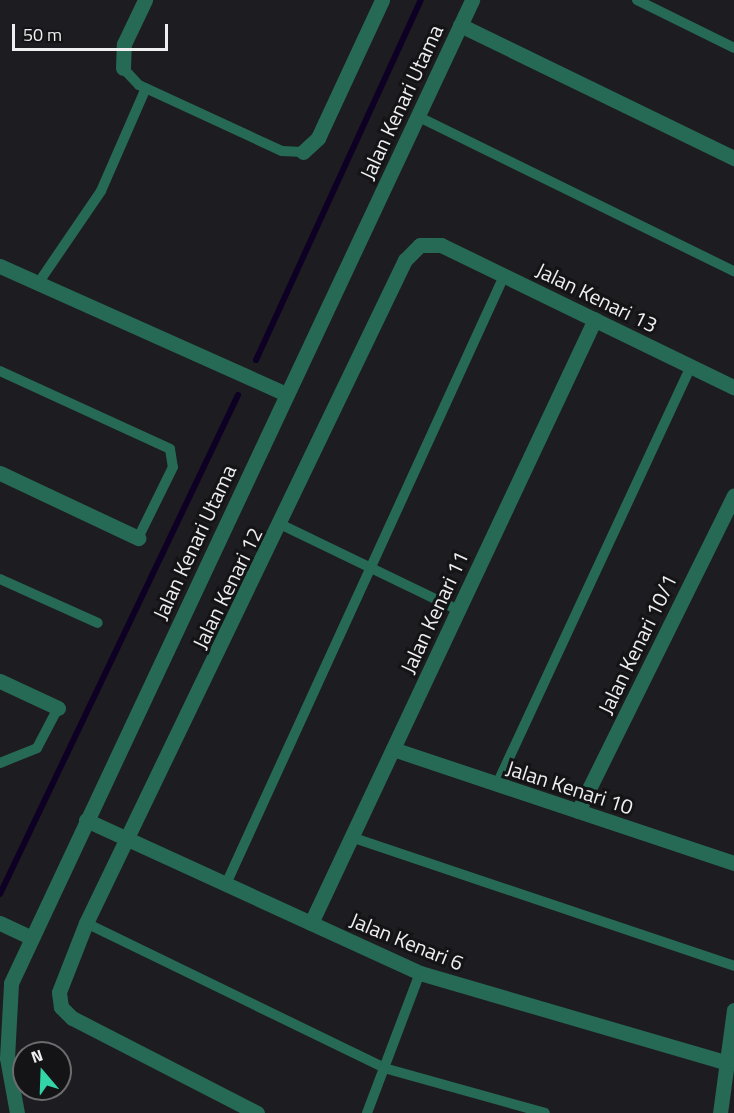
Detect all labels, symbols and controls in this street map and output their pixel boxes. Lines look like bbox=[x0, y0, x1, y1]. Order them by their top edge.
scale bar bbox=[15, 12, 171, 50]
text: 50 m bbox=[23, 21, 62, 48]
street label: Jalan Kenari Utama bbox=[354, 21, 448, 183]
street label: Jalan Kenari 13 bbox=[532, 257, 662, 337]
street label: Jalan Kenari Utama bbox=[147, 461, 241, 623]
street label: Jalan Kenari 12 bbox=[187, 523, 267, 653]
street label: Jalan Kenari 11 bbox=[395, 547, 473, 677]
street label: Jalan Kenari 10/1 bbox=[592, 570, 682, 718]
street label: Jalan Kenari 10 bbox=[503, 755, 637, 819]
street label: Jalan Kenari 6 bbox=[347, 907, 467, 975]
north arrow bbox=[12, 1041, 72, 1101]
text: N bbox=[28, 1043, 46, 1069]

